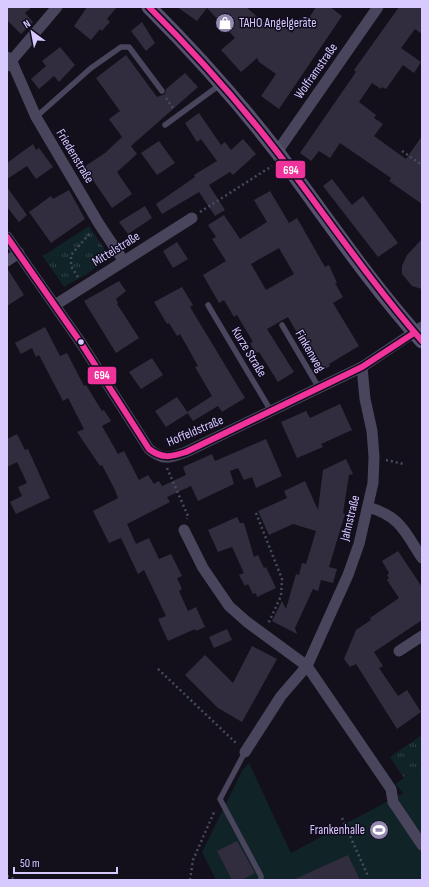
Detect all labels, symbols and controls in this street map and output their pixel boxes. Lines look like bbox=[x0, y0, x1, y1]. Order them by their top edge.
north arrow bbox=[12, 12, 52, 52]
shop icon: TAHO Angelgeräte bbox=[214, 12, 236, 34]
place label: TAHO Angelgeräte bbox=[239, 15, 317, 31]
text: N bbox=[21, 17, 33, 31]
street label: Wolframstraße bbox=[291, 40, 341, 102]
street label: Friedenstraße bbox=[53, 126, 97, 186]
line badge: 694 bbox=[275, 160, 306, 179]
text: 694 bbox=[283, 164, 299, 177]
street label: Mittelstraße bbox=[89, 228, 143, 270]
street label: Kurze Straße bbox=[228, 324, 270, 380]
street label: Finkenweg bbox=[291, 327, 329, 375]
unlabelled marker bbox=[76, 337, 86, 347]
line badge: 694 bbox=[87, 366, 117, 385]
text: 694 bbox=[94, 369, 110, 382]
street label: Hoffeldstraße bbox=[164, 412, 226, 450]
street label: Jahnstraße bbox=[336, 493, 363, 544]
sports icon: Frankenhalle bbox=[368, 819, 390, 841]
place label: Frankenhalle bbox=[310, 822, 365, 838]
scale bar bbox=[14, 849, 117, 875]
text: 50 m bbox=[20, 856, 40, 871]

